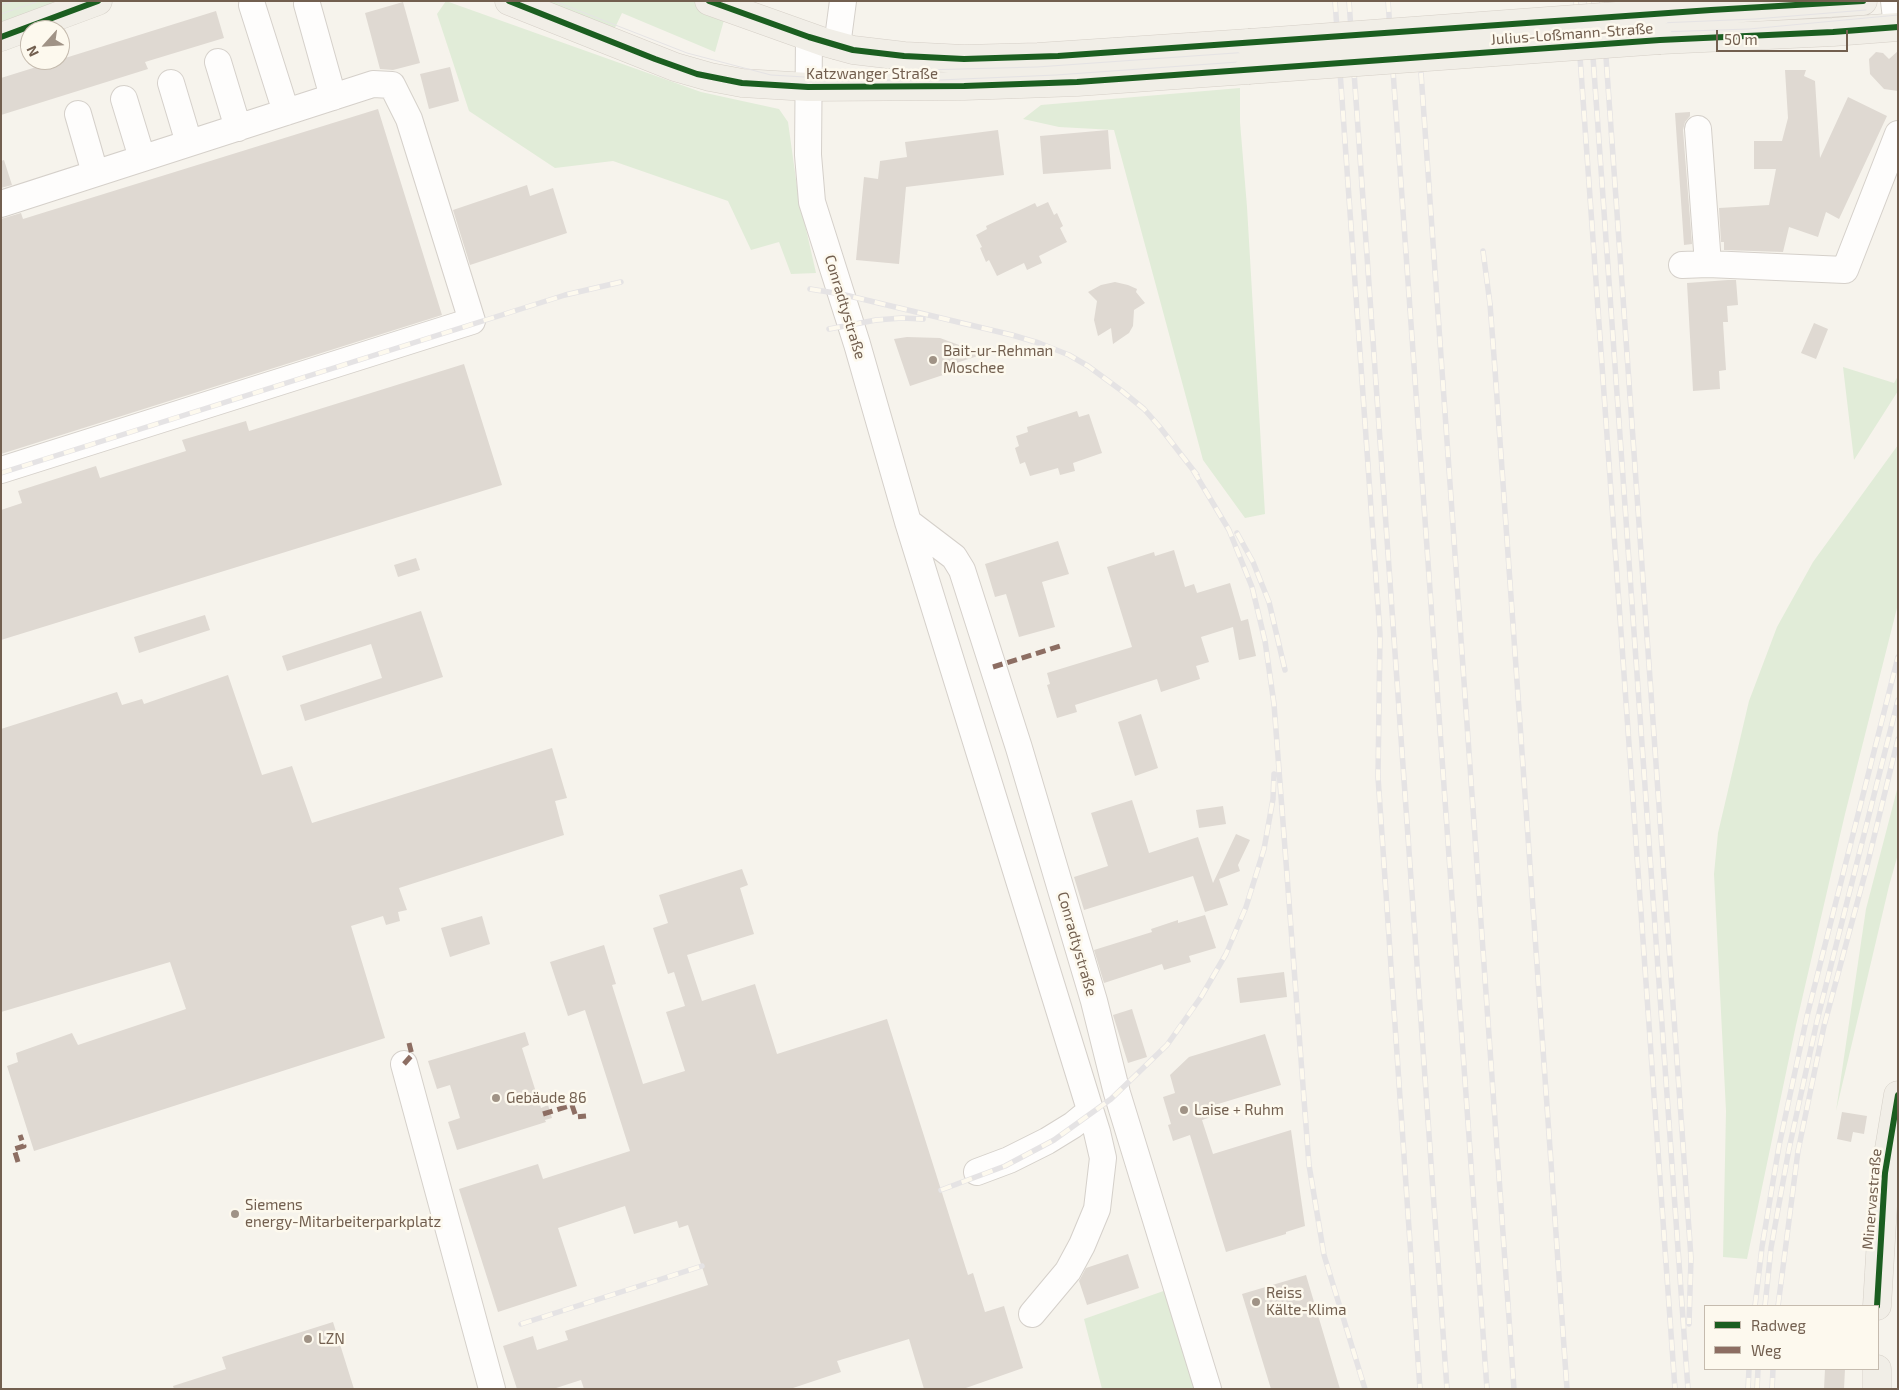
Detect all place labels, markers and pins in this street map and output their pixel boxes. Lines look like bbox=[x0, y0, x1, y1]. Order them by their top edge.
place label: Bait-ur-Rehman Moschee bbox=[943, 342, 1053, 377]
marker: Bait-ur-Rehman Moschee bbox=[927, 354, 939, 366]
place label: Gebäude 86 bbox=[506, 1089, 586, 1107]
marker: Gebäude 86 bbox=[490, 1092, 502, 1104]
place label: Laise + Ruhm bbox=[1194, 1101, 1284, 1119]
marker: Laise + Ruhm bbox=[1178, 1104, 1190, 1116]
place label: Siemens energy-Mitarbeiterparkplatz bbox=[245, 1196, 441, 1231]
marker: Siemens energy-Mitarbeiterparkplatz bbox=[229, 1208, 241, 1220]
place label: Reiss Kälte-Klima bbox=[1266, 1284, 1346, 1319]
marker: Reiss Kälte-Klima bbox=[1250, 1296, 1262, 1308]
place label: LZN bbox=[318, 1330, 345, 1348]
marker: LZN bbox=[302, 1333, 314, 1345]

